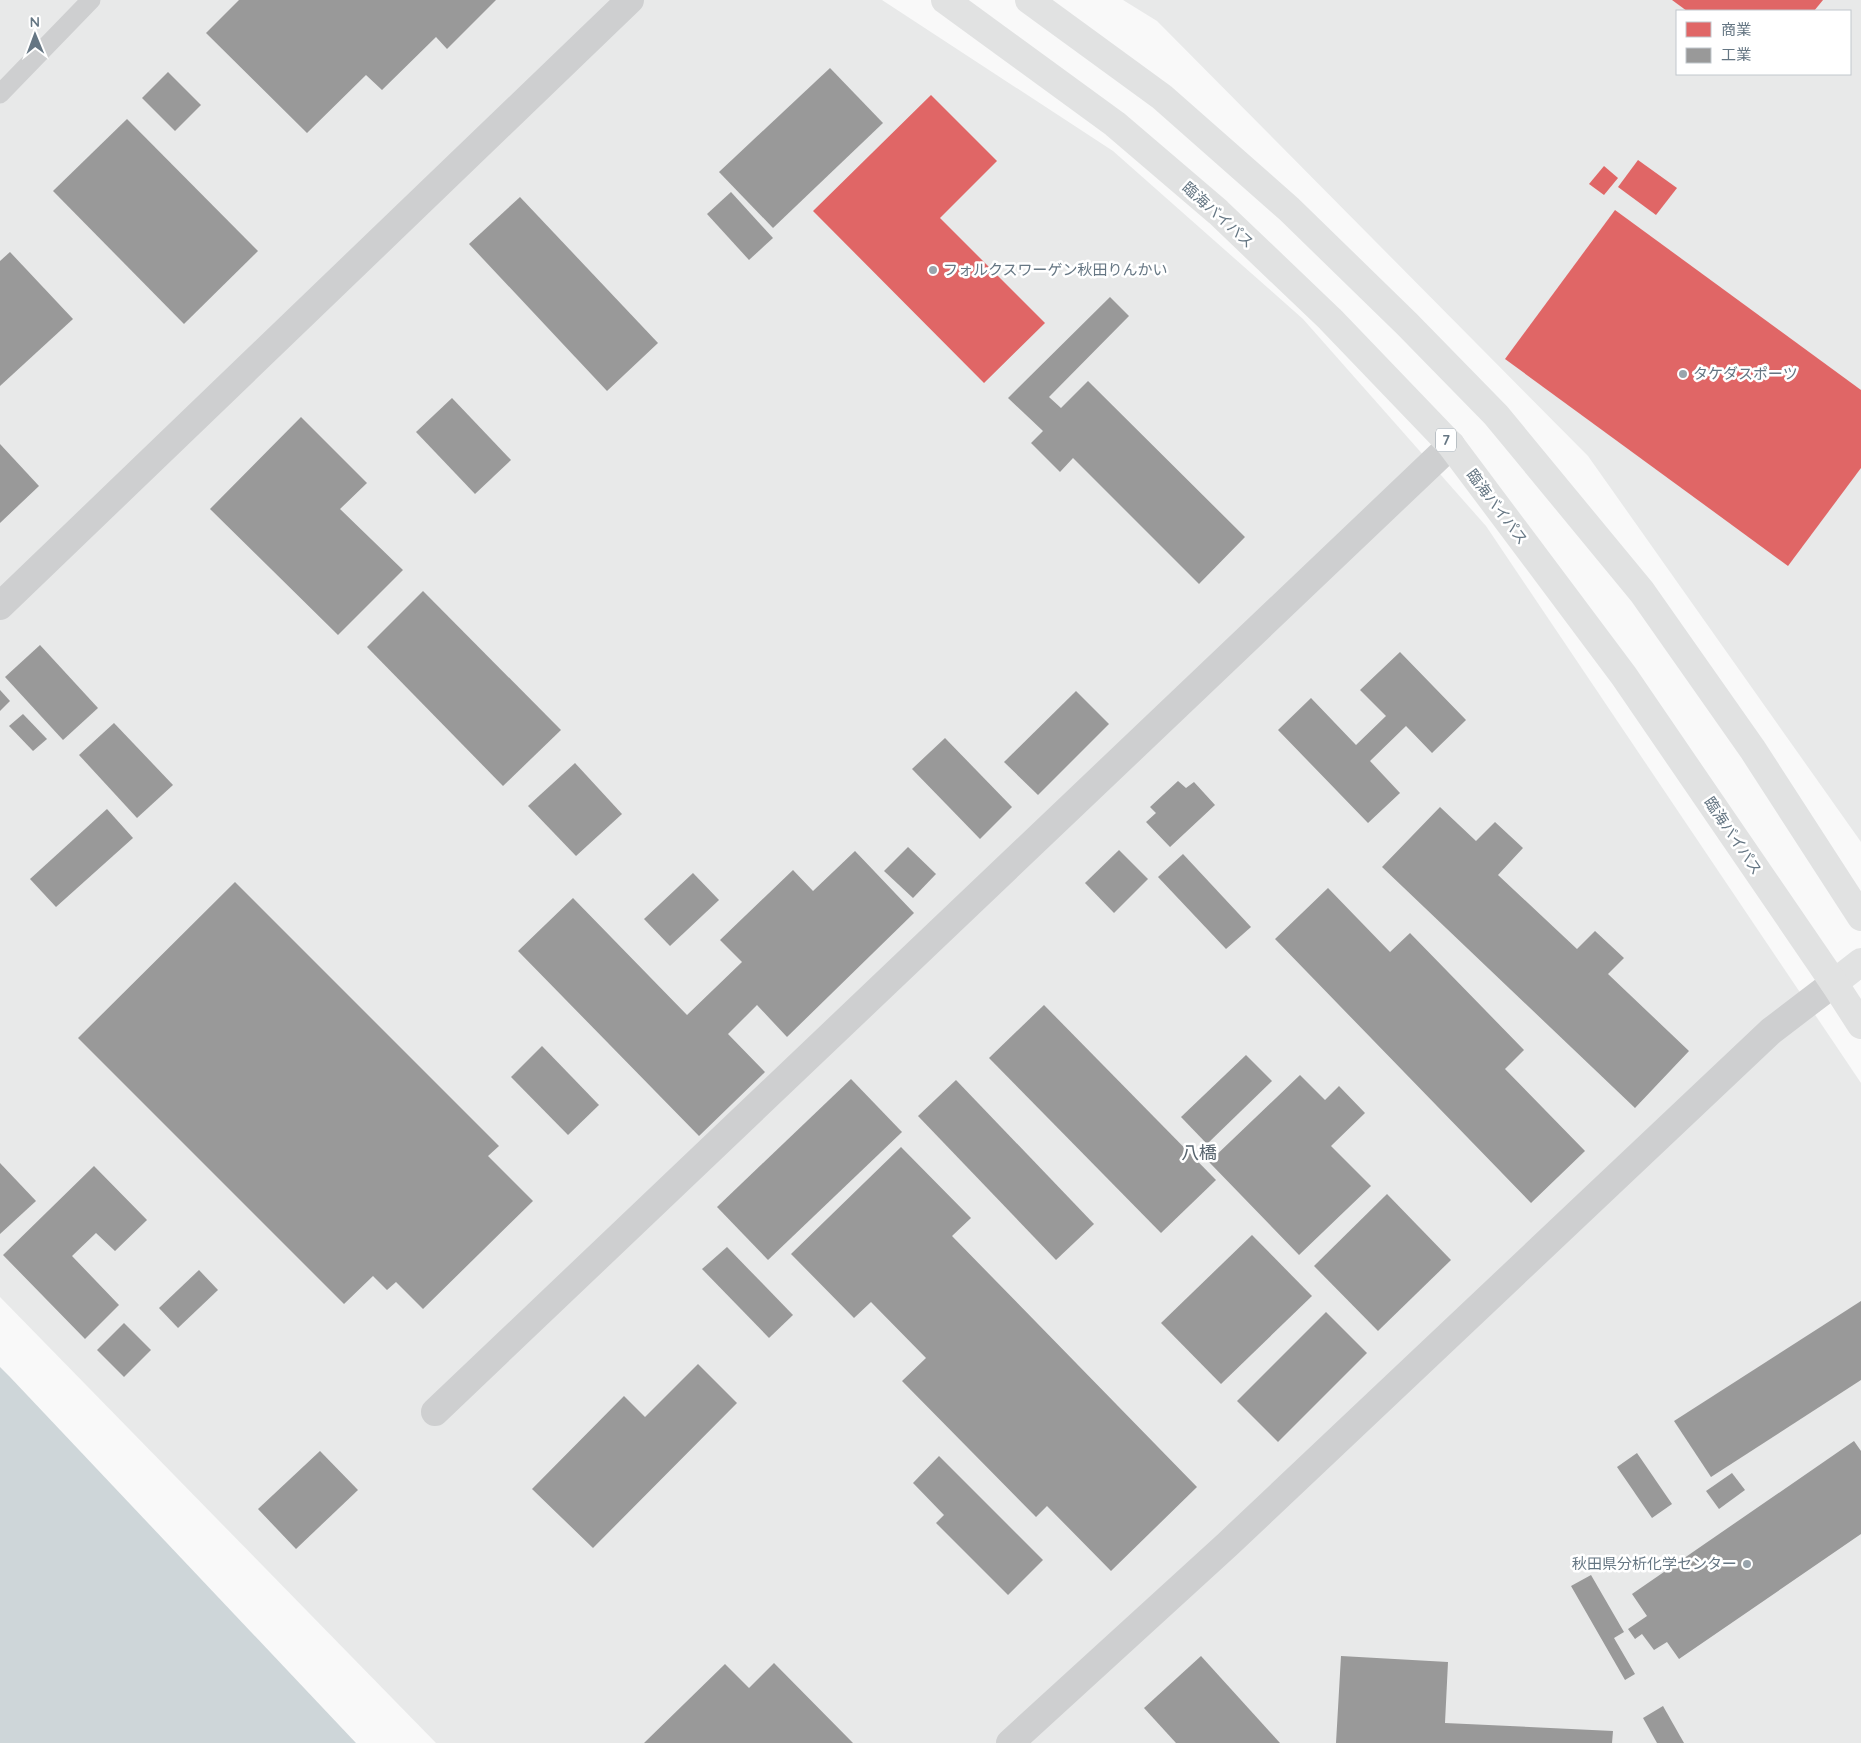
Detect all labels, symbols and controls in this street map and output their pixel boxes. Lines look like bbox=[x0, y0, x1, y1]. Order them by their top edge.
north arrow bbox=[10, 10, 60, 60]
legend bbox=[1676, 10, 1851, 75]
text: N bbox=[29, 13, 40, 31]
text: 商業 bbox=[1721, 20, 1751, 39]
text: 工業 bbox=[1721, 45, 1751, 64]
street label: 臨海バイパス bbox=[1179, 178, 1258, 252]
place label: フォルクスワーゲン秋田りんかい bbox=[943, 260, 1168, 279]
marker: フォルクスワーゲン秋田りんかい bbox=[927, 264, 939, 276]
place label: タケダスポーツ bbox=[1693, 364, 1798, 383]
marker: タケダスポーツ bbox=[1677, 368, 1689, 380]
road number: 7 bbox=[1436, 428, 1456, 452]
street label: 臨海バイパス bbox=[1463, 465, 1532, 548]
street label: 臨海バイパス bbox=[1700, 793, 1766, 878]
district label: 八橋 bbox=[1181, 1141, 1217, 1164]
place label: 秋田県分析化学センター bbox=[1572, 1554, 1737, 1573]
marker: 秋田県分析化学センター bbox=[1741, 1558, 1753, 1570]

